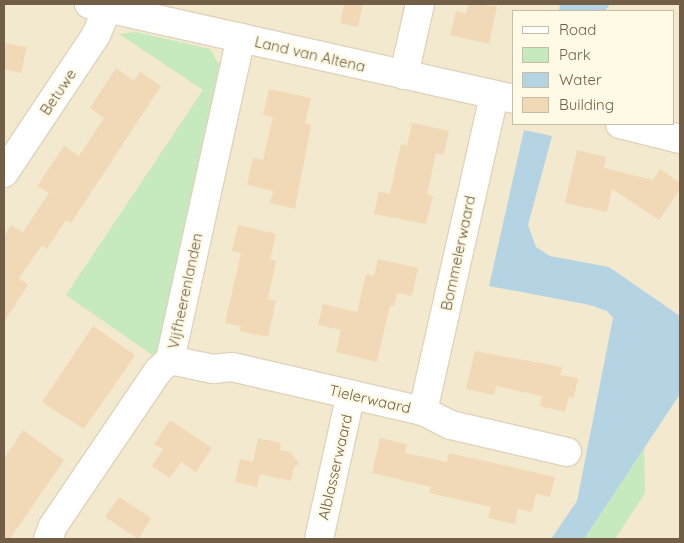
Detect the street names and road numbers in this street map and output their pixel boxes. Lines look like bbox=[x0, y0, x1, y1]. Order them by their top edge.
street label: Land van Altena bbox=[253, 33, 367, 75]
street label: Betuwe bbox=[36, 66, 80, 118]
street label: Bommelerwaard bbox=[437, 194, 479, 312]
street label: Vijfheerenlanden bbox=[164, 231, 206, 351]
street label: Tielerwaard bbox=[327, 381, 413, 417]
street label: Alblasserwaard bbox=[314, 412, 356, 522]

